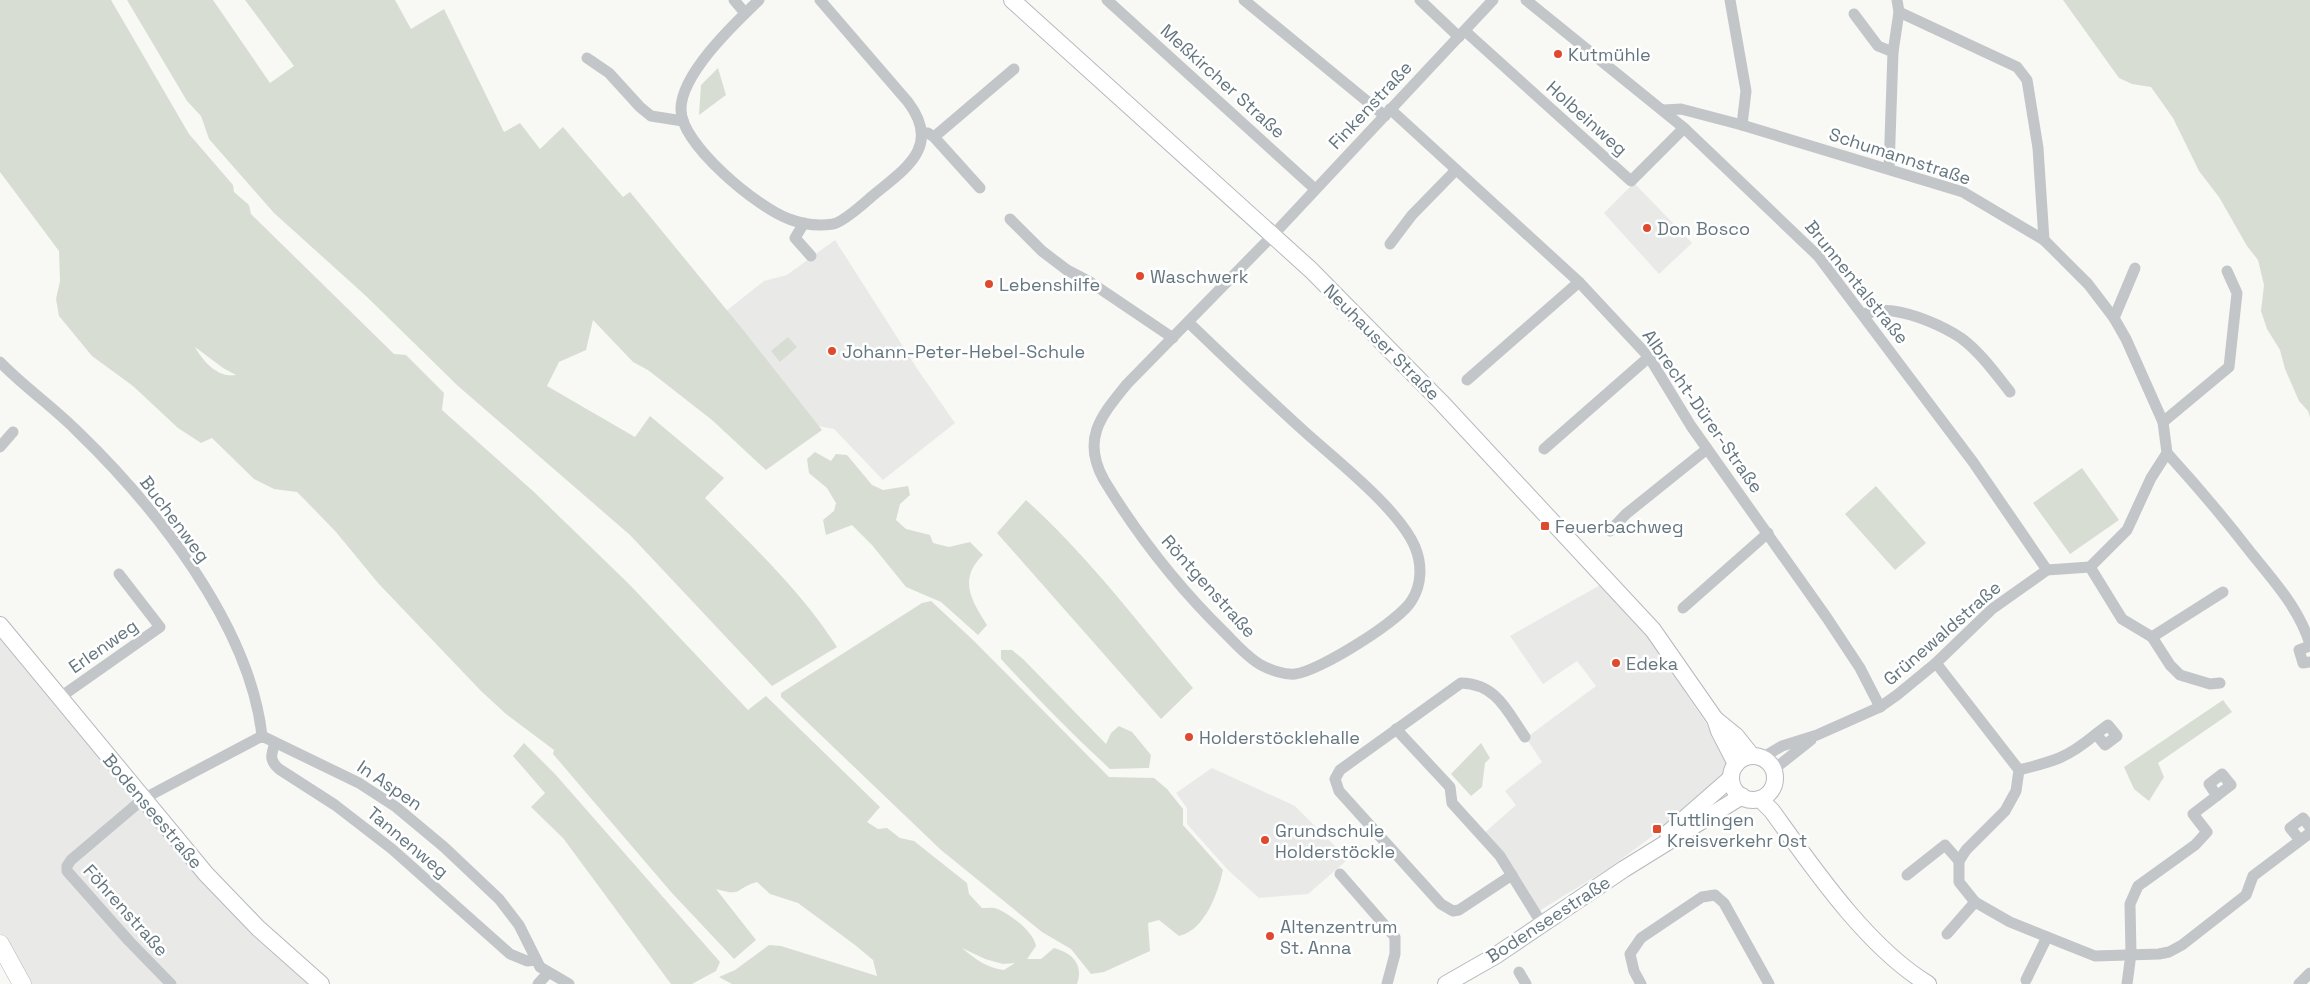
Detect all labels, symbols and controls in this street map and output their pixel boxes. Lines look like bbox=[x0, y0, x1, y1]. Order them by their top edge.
street label: Meßkircher Straße bbox=[1156, 19, 1290, 143]
place label: Kutmühle bbox=[1568, 43, 1651, 66]
marker: Kutmühle bbox=[1552, 48, 1564, 60]
street label: Finkenstraße bbox=[1323, 56, 1417, 154]
street label: Holbeinweg bbox=[1542, 76, 1632, 160]
street label: Schumannstraße bbox=[1826, 122, 1974, 190]
street label: Brunnentalstraße bbox=[1800, 215, 1914, 349]
place label: Don Bosco bbox=[1657, 217, 1750, 240]
marker: Don Bosco bbox=[1641, 222, 1653, 234]
place label: Waschwerk bbox=[1150, 265, 1249, 288]
marker: Waschwerk bbox=[1134, 270, 1146, 282]
place label: Lebenshilfe bbox=[999, 273, 1100, 296]
marker: Lebenshilfe bbox=[983, 278, 995, 290]
street label: Neuhauser Straße bbox=[1319, 279, 1445, 405]
street label: Albrecht-Dürer-Straße bbox=[1638, 325, 1768, 497]
place label: Johann-Peter-Hebel-Schule bbox=[842, 340, 1085, 363]
marker: Johann-Peter-Hebel-Schule bbox=[826, 345, 838, 357]
street label: Buchenweg bbox=[135, 471, 215, 567]
place label: Feuerbachweg bbox=[1555, 515, 1684, 538]
marker: Feuerbachweg bbox=[1539, 520, 1551, 532]
street label: Röntgenstraße bbox=[1157, 530, 1261, 642]
street label: Grünewaldstraße bbox=[1879, 576, 2005, 690]
street label: Erlenweg bbox=[64, 614, 142, 678]
place label: Edeka bbox=[1626, 652, 1678, 675]
marker: Edeka bbox=[1610, 657, 1622, 669]
place label: Holderstöcklehalle bbox=[1199, 726, 1360, 749]
marker: Holderstöcklehalle bbox=[1183, 731, 1195, 743]
street label: Bodenseestraße bbox=[98, 749, 208, 873]
street label: In Aspen bbox=[353, 755, 427, 815]
street label: Tannenweg bbox=[363, 801, 453, 883]
place label: Tuttlingen Kreisverkehr Ost bbox=[1667, 808, 1807, 852]
place label: Grundschule Holderstöckle bbox=[1275, 819, 1395, 863]
marker: Tuttlingen Kreisverkehr Ost bbox=[1651, 823, 1663, 835]
marker: Grundschule Holderstöckle bbox=[1259, 834, 1271, 846]
street label: Föhrenstraße bbox=[79, 859, 173, 961]
street label: Bodenseestraße bbox=[1482, 870, 1614, 968]
place label: Altenzentrum St. Anna bbox=[1280, 915, 1397, 959]
marker: Altenzentrum St. Anna bbox=[1264, 930, 1276, 942]

